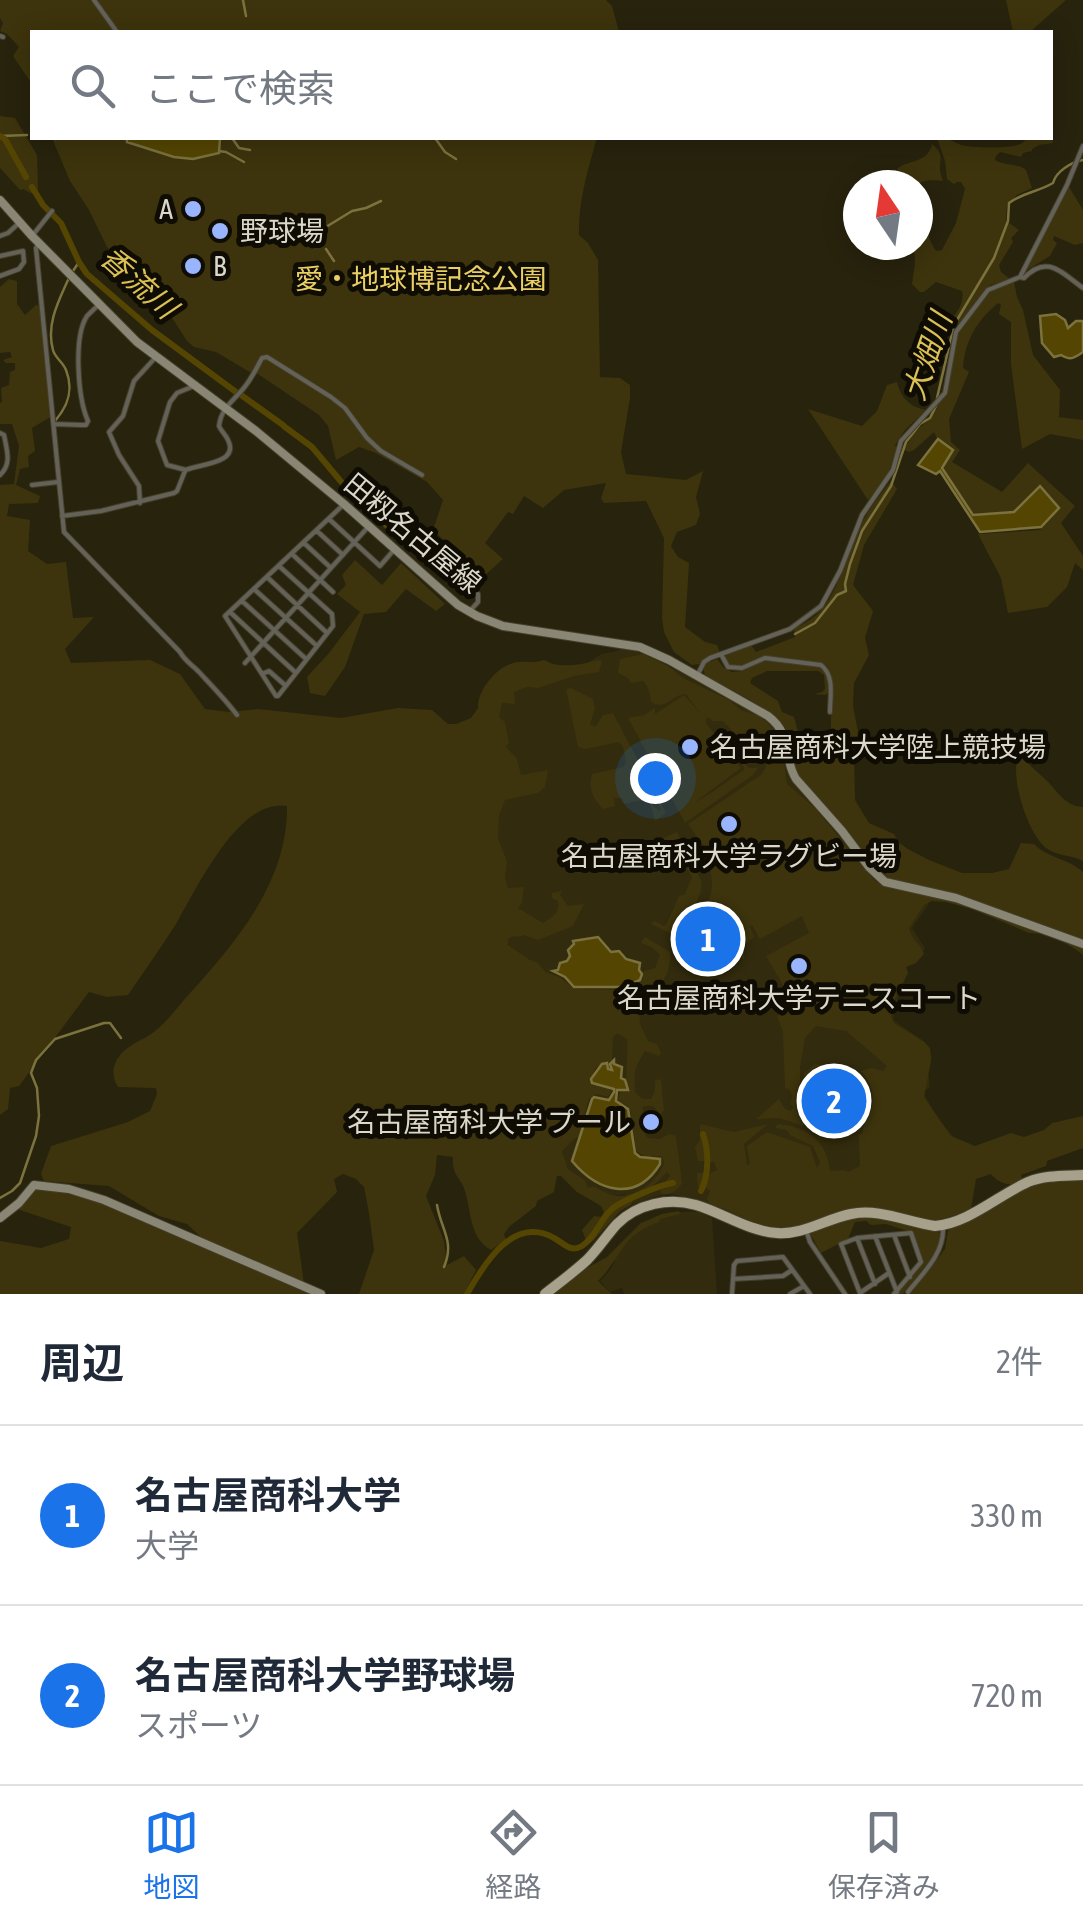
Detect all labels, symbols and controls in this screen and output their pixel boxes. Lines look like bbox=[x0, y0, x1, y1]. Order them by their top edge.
search box bbox=[30, 30, 1053, 140]
icon: search bbox=[65, 58, 120, 113]
text: ここで検索 bbox=[145, 67, 335, 110]
north arrow bbox=[843, 170, 933, 260]
place label: A bbox=[159, 193, 173, 225]
marker: A bbox=[182, 198, 204, 220]
place label: 野球場 bbox=[240, 215, 324, 247]
marker: 野球場 bbox=[209, 220, 231, 242]
water label: 香流川 bbox=[94, 239, 186, 327]
place label: B bbox=[213, 250, 226, 282]
marker: B bbox=[182, 255, 204, 277]
park label: 愛・地球博記念公園 bbox=[295, 263, 547, 295]
water label: 大畑川 bbox=[896, 305, 959, 404]
street label: 田籾名古屋線 bbox=[338, 467, 488, 599]
place label: 名古屋商科大学陸上競技場 bbox=[710, 731, 1046, 763]
marker: 名古屋商科大学陸上競技場 bbox=[679, 736, 701, 758]
your location bbox=[630, 753, 681, 804]
marker: 名古屋商科大学ラグビー場 bbox=[718, 813, 740, 835]
place label: 名古屋商科大学ラグビー場 bbox=[561, 840, 897, 872]
pin: 1 bbox=[676, 902, 740, 976]
marker: 名古屋商科大学テニスコート bbox=[788, 955, 810, 977]
place label: 名古屋商科大学テニスコート bbox=[617, 982, 981, 1014]
pin: 2 bbox=[802, 1064, 866, 1138]
place label: 名古屋商科大学 プール bbox=[347, 1106, 631, 1138]
marker: 名古屋商科大学 プール bbox=[640, 1111, 662, 1133]
text: 周辺 bbox=[40, 1339, 124, 1387]
text: 2件 bbox=[996, 1343, 1043, 1380]
text: 名古屋商科大学 bbox=[135, 1474, 401, 1517]
text: 1 bbox=[65, 1497, 80, 1534]
text: 330 m bbox=[970, 1497, 1043, 1534]
text: 大学 bbox=[135, 1527, 199, 1564]
text: 名古屋商科大学野球場 bbox=[135, 1654, 515, 1697]
text: 2 bbox=[65, 1677, 80, 1714]
text: 720 m bbox=[970, 1677, 1043, 1714]
text: スポーツ bbox=[135, 1707, 262, 1744]
tab: 地図 bbox=[143, 1805, 199, 1905]
tab: 経路 bbox=[485, 1805, 542, 1905]
tab: 保存済み bbox=[828, 1805, 940, 1905]

